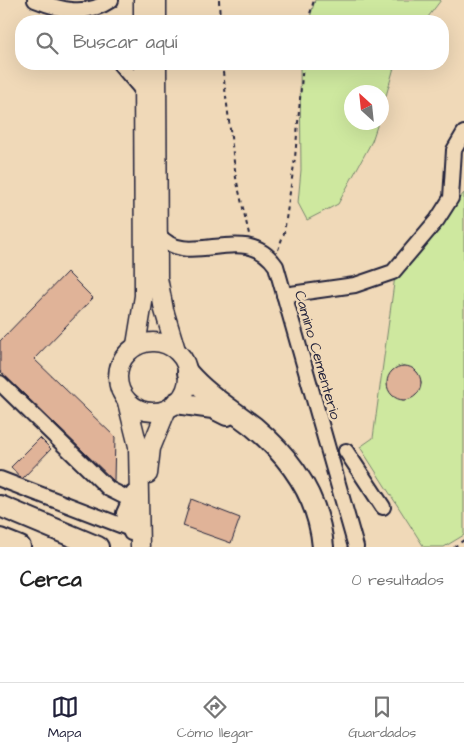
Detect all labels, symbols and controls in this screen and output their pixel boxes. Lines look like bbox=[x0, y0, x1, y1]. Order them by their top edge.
search box bbox=[15, 15, 449, 70]
icon: search bbox=[33, 29, 61, 57]
text: Buscar aquí bbox=[73, 29, 177, 56]
north arrow bbox=[344, 85, 389, 130]
street label: Camino Cementerio bbox=[289, 288, 346, 423]
text: Cerca bbox=[20, 565, 82, 594]
text: 0 resultados bbox=[352, 569, 444, 591]
tab: Mapa bbox=[48, 693, 81, 743]
tab: Cómo llegar bbox=[177, 693, 253, 743]
tab: Guardados bbox=[348, 693, 416, 743]

